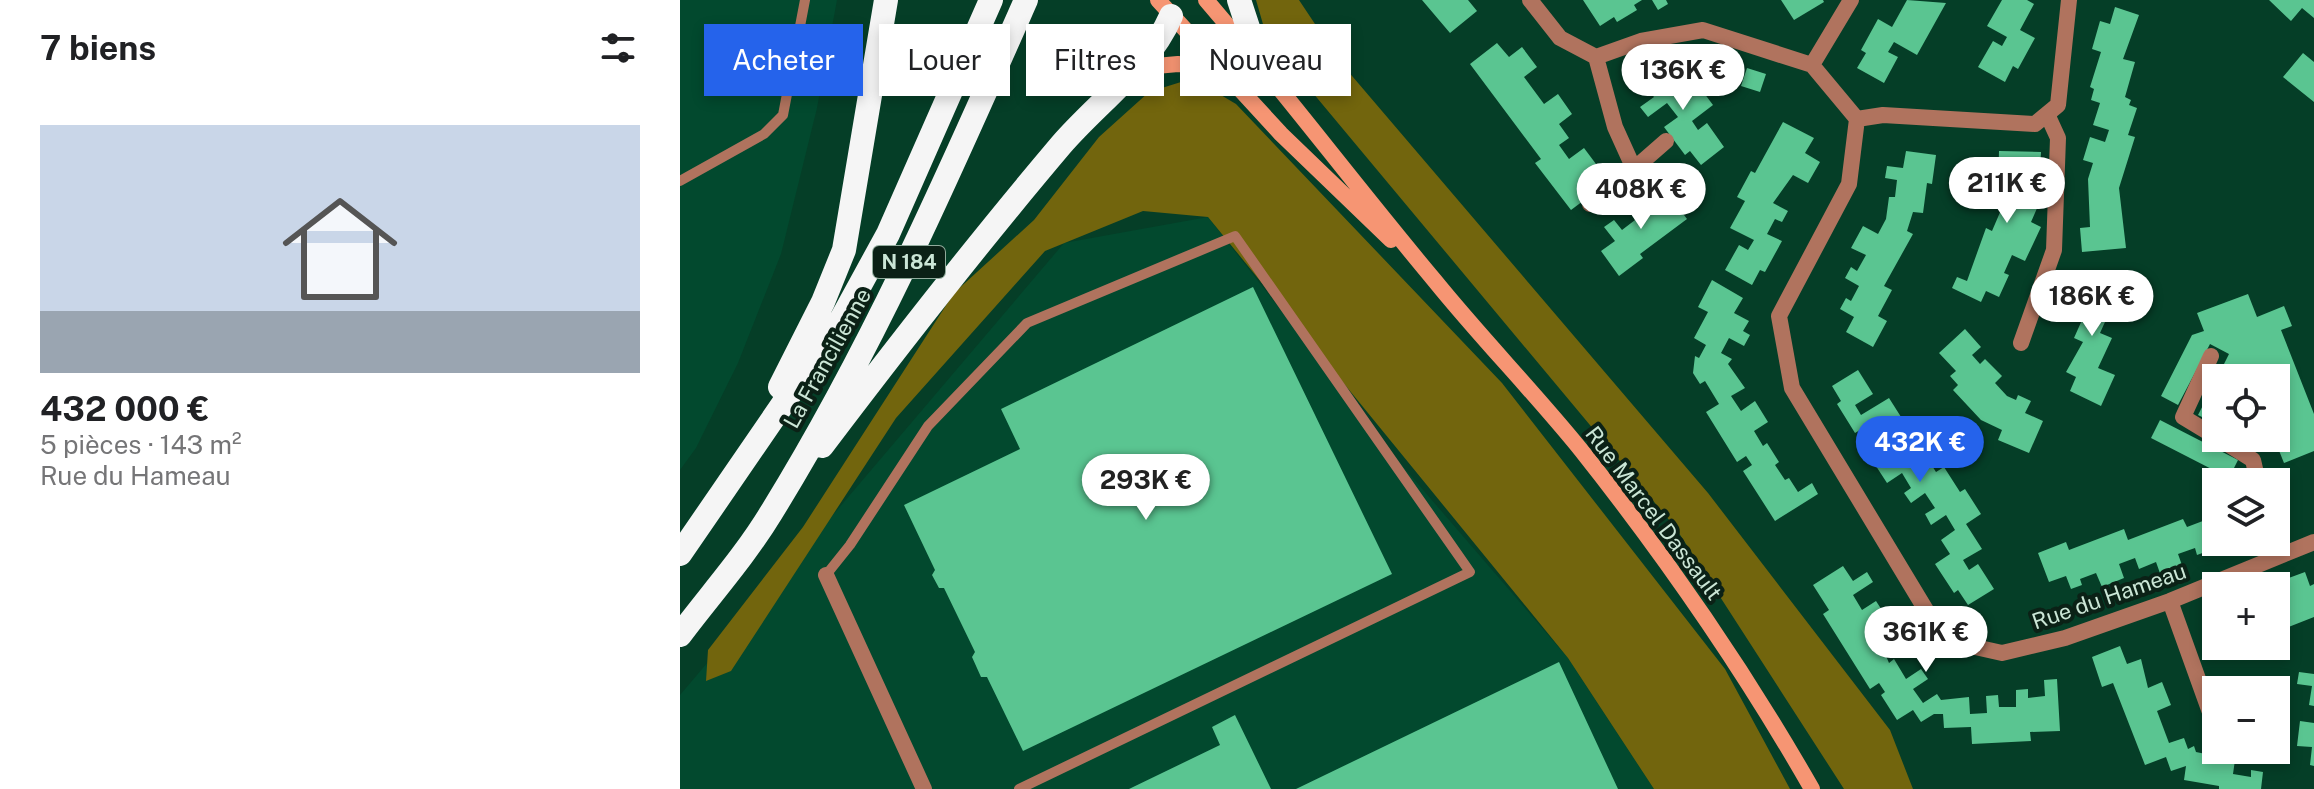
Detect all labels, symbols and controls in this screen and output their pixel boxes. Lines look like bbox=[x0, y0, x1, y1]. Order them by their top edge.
chip: Acheter bbox=[704, 24, 863, 96]
chip: Louer bbox=[879, 24, 1010, 96]
chip: Filtres bbox=[1026, 24, 1164, 96]
chip: Nouveau bbox=[1180, 24, 1351, 96]
icon: filters bbox=[596, 26, 640, 70]
text: 7 biens bbox=[40, 28, 156, 68]
pin: 136K € bbox=[1618, 44, 1748, 112]
text: 136K € bbox=[1640, 54, 1726, 85]
pin: 211K € bbox=[1942, 157, 2072, 225]
pin: 408K € bbox=[1576, 163, 1706, 231]
text: 211K € bbox=[1967, 167, 2047, 198]
text: 408K € bbox=[1595, 173, 1687, 204]
icon: home bbox=[268, 177, 412, 321]
road number: N 184 bbox=[873, 246, 945, 278]
pin: 186K € bbox=[2027, 270, 2157, 338]
text: 186K € bbox=[2048, 280, 2136, 311]
street label: La Francilienne bbox=[778, 284, 876, 432]
map controls bbox=[2202, 364, 2290, 764]
button: locate bbox=[2202, 364, 2290, 452]
text: 432 000 € bbox=[40, 389, 210, 429]
pin: 432K € bbox=[1855, 416, 1985, 484]
street label: Rue Marcel Dassault bbox=[1580, 421, 1728, 605]
text: 432K € bbox=[1874, 426, 1966, 457]
text: 5 pièces · 143 m² bbox=[40, 429, 241, 460]
pin: 293K € bbox=[1081, 454, 1211, 522]
text: Rue du Hameau bbox=[40, 460, 231, 491]
text: 293K € bbox=[1100, 464, 1192, 495]
button: layers bbox=[2202, 468, 2290, 556]
street label: Rue du Hameau bbox=[2028, 557, 2190, 635]
button: + bbox=[2202, 572, 2290, 660]
pin: 361K € bbox=[1861, 606, 1991, 674]
text: 361K € bbox=[1883, 616, 1969, 647]
button: − bbox=[2202, 676, 2290, 764]

